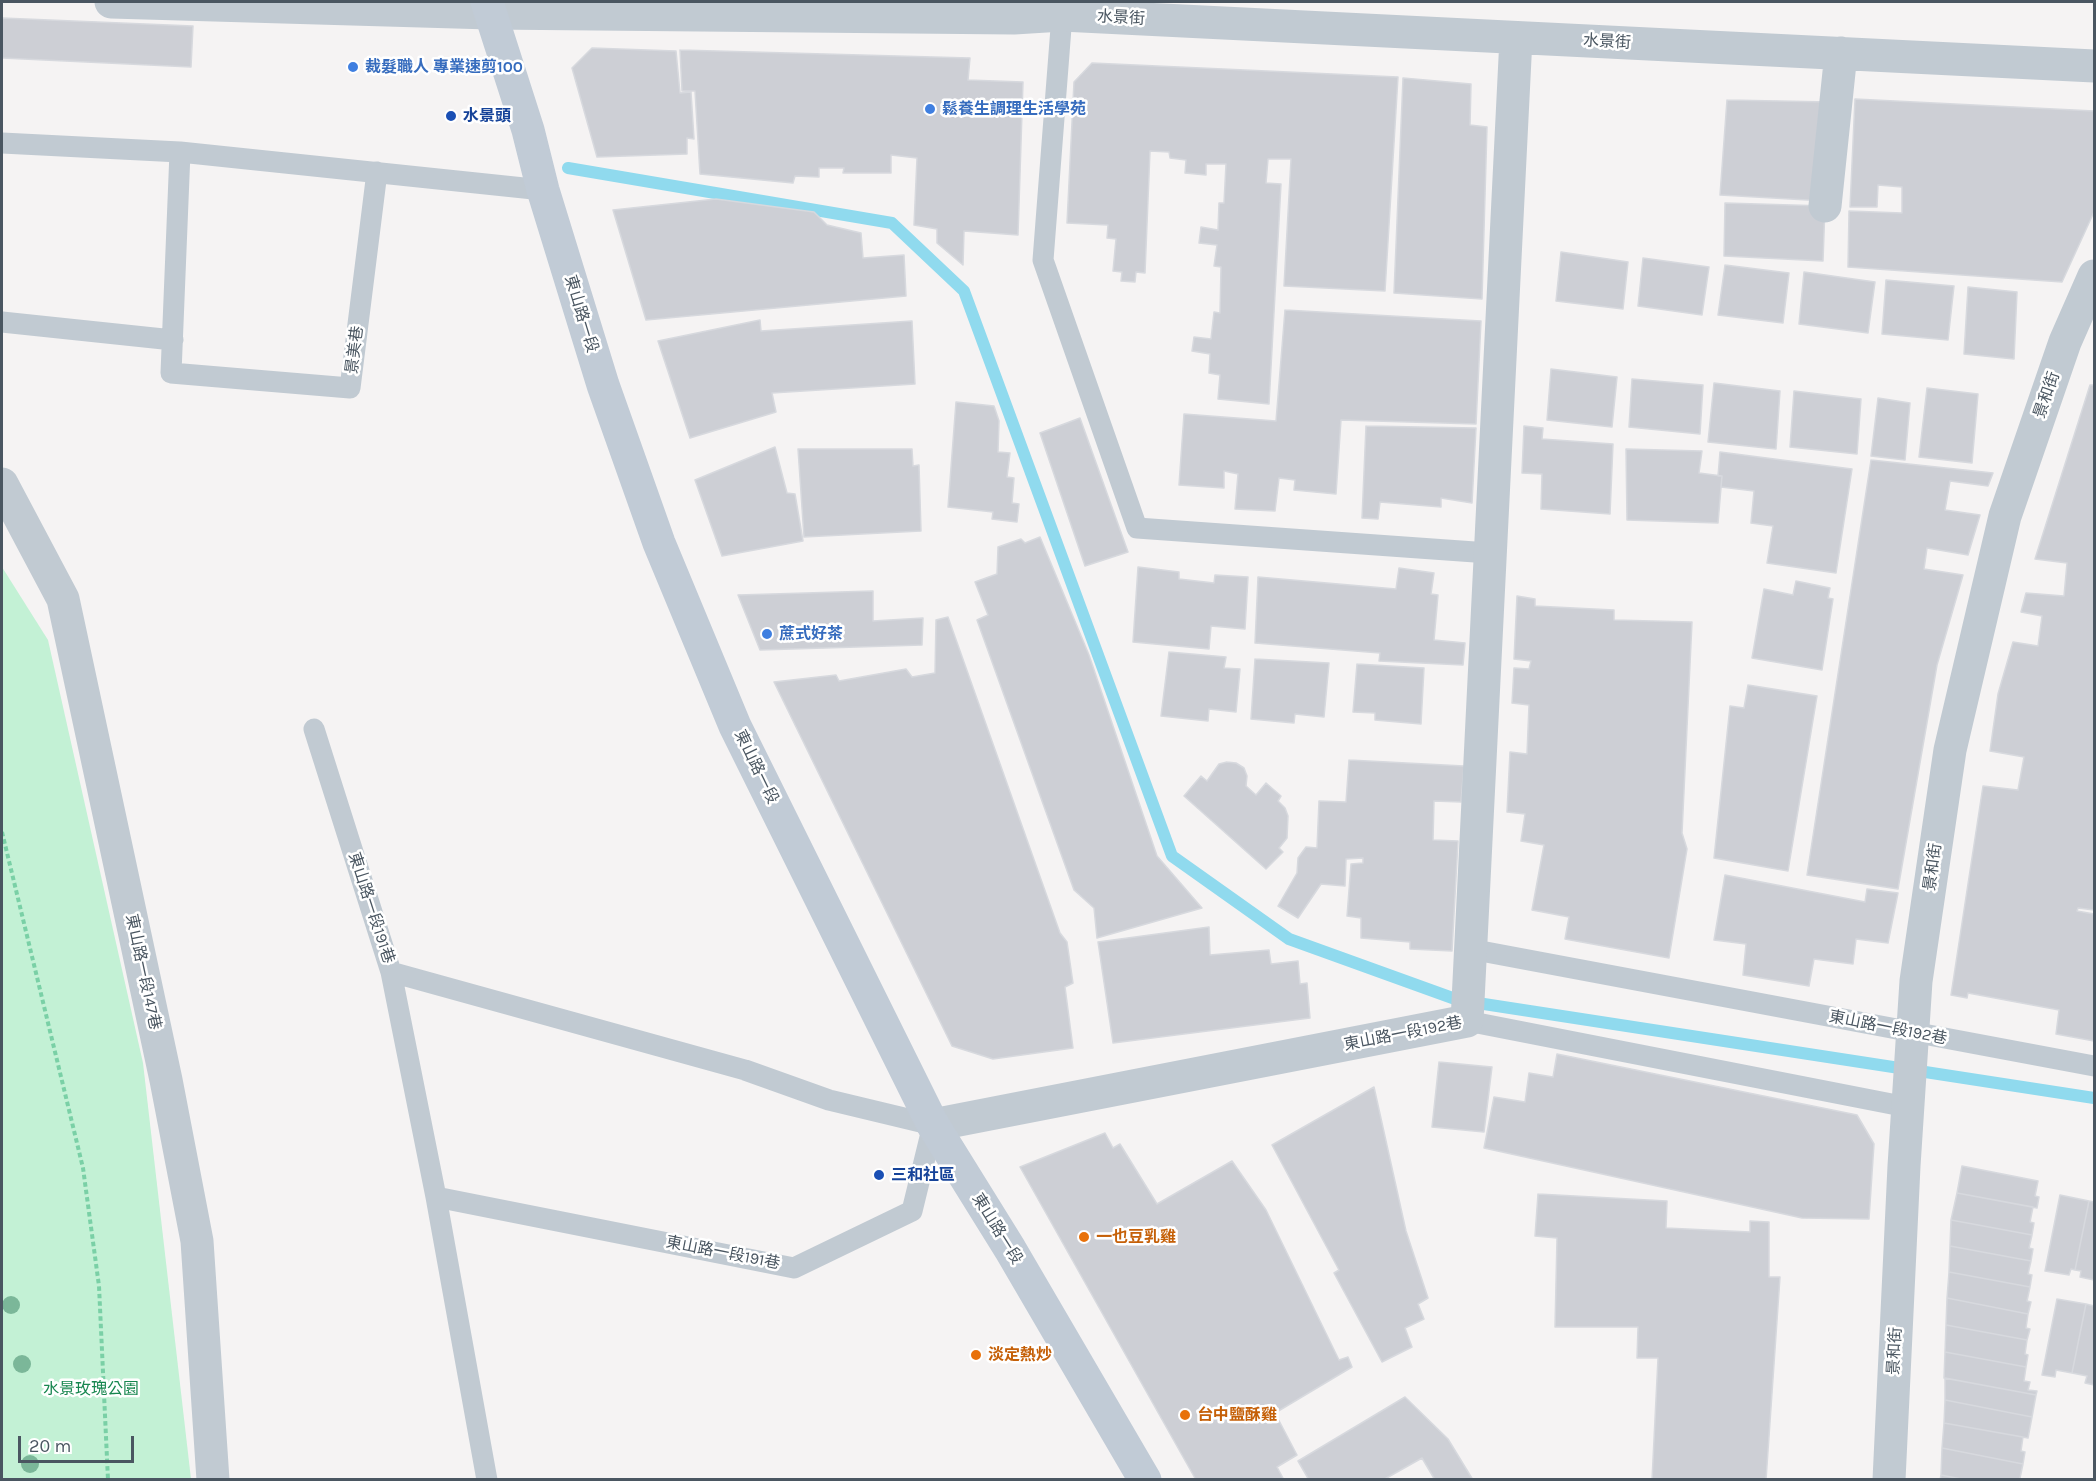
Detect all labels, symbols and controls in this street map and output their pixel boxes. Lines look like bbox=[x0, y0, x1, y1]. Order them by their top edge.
street label: 水景街 bbox=[1097, 7, 1145, 29]
street label: 水景街 bbox=[1583, 31, 1631, 53]
place label: 裁髮職人 專業速剪100 bbox=[365, 57, 523, 77]
marker: 裁髮職人 專業速剪100 bbox=[346, 60, 360, 74]
place label: 鬆養生調理生活學苑 bbox=[942, 99, 1086, 119]
marker: 鬆養生調理生活學苑 bbox=[923, 102, 937, 116]
place label: 水景頭 bbox=[463, 106, 511, 126]
marker: 水景頭 bbox=[444, 109, 458, 123]
street label: 東山路一段 bbox=[560, 273, 602, 355]
street label: 景美巷 bbox=[343, 325, 367, 375]
street label: 景和街 bbox=[2030, 369, 2064, 421]
place label: 蔗式好茶 bbox=[779, 624, 843, 644]
marker: 蔗式好茶 bbox=[760, 627, 774, 641]
street label: 東山路一段 bbox=[730, 727, 782, 807]
street label: 景和街 bbox=[1920, 842, 1946, 892]
street label: 東山路一段191巷 bbox=[344, 850, 398, 966]
street label: 東山路一段147巷 bbox=[121, 912, 165, 1032]
street label: 東山路一段192巷 bbox=[1827, 1007, 1949, 1049]
street label: 東山路一段192巷 bbox=[1342, 1013, 1464, 1055]
place label: 三和社區 bbox=[891, 1165, 955, 1185]
marker: 三和社區 bbox=[872, 1168, 886, 1182]
street label: 東山路一段 bbox=[968, 1190, 1026, 1268]
place label: 一也豆乳雞 bbox=[1096, 1227, 1176, 1247]
marker: 一也豆乳雞 bbox=[1077, 1230, 1091, 1244]
street label: 東山路一段191巷 bbox=[664, 1233, 782, 1273]
street label: 景和街 bbox=[1884, 1327, 1906, 1375]
place label: 淡定熱炒 bbox=[988, 1345, 1052, 1365]
marker: 淡定熱炒 bbox=[969, 1348, 983, 1362]
park label: 水景玫瑰公園 bbox=[43, 1379, 139, 1399]
place label: 台中鹽酥雞 bbox=[1197, 1405, 1277, 1425]
marker: 台中鹽酥雞 bbox=[1178, 1408, 1192, 1422]
scale bar bbox=[21, 1424, 136, 1462]
text: 20 m bbox=[29, 1435, 71, 1457]

